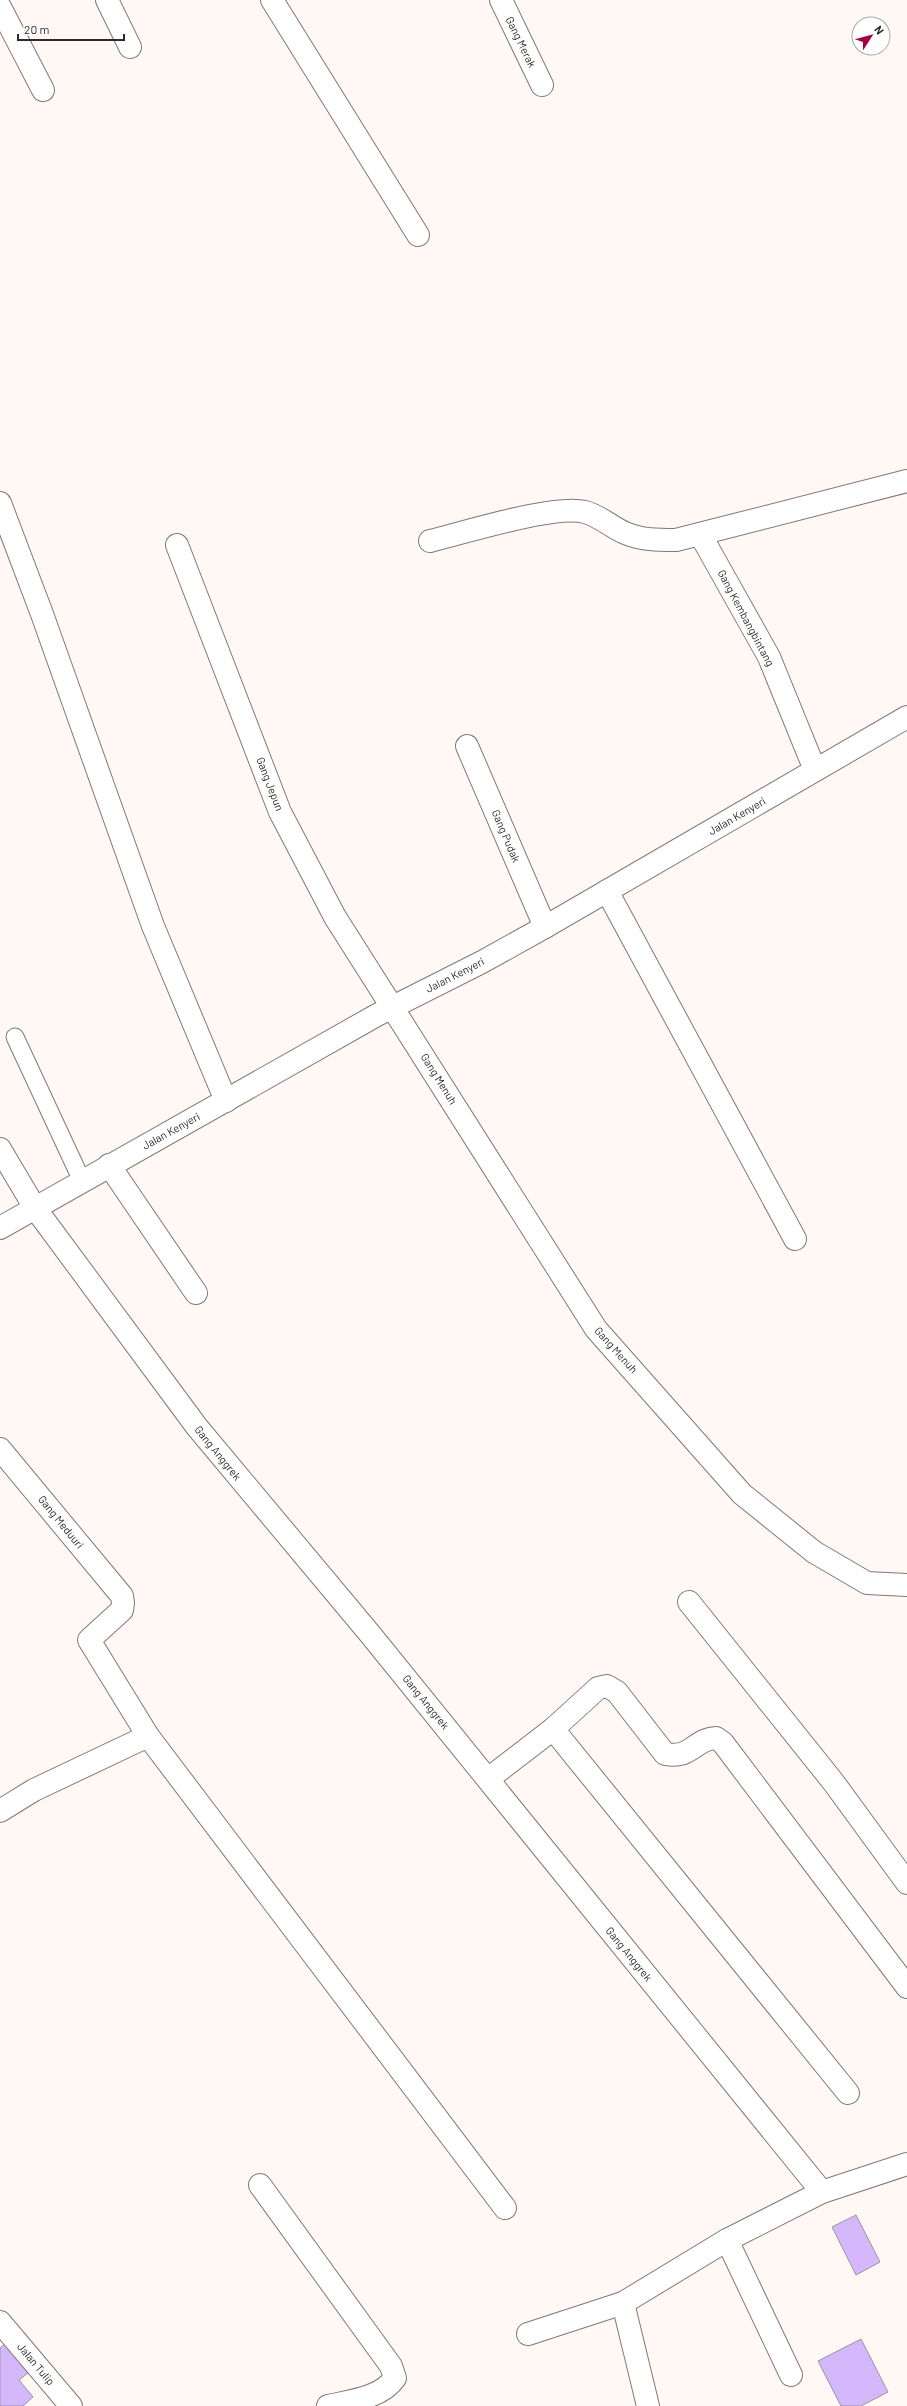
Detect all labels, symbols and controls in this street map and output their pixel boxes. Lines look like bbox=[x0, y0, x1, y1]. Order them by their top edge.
street label: Gang Merak bbox=[504, 14, 540, 70]
scale bar bbox=[18, 16, 124, 42]
north arrow bbox=[851, 16, 891, 56]
text: 20 m bbox=[24, 22, 50, 36]
text: N bbox=[872, 23, 887, 37]
street label: Gang Kembangbintang bbox=[715, 567, 777, 668]
street label: Gang Jepun bbox=[254, 755, 287, 813]
street label: Jalan Kenyeri bbox=[706, 794, 768, 837]
street label: Gang Pudak bbox=[490, 808, 524, 864]
street label: Jalan Kenyeri bbox=[423, 954, 486, 995]
street label: Gang Menuh bbox=[419, 1051, 460, 1107]
street label: Jalan Kenyeri bbox=[140, 1109, 202, 1152]
street label: Gang Menuh bbox=[592, 1324, 641, 1376]
street label: Gang Anggrek bbox=[193, 1423, 245, 1483]
street label: Gang Meduuri bbox=[36, 1492, 87, 1551]
street label: Gang Anggrek bbox=[401, 1672, 453, 1732]
street label: Gang Anggrek bbox=[604, 1924, 656, 1984]
street label: Jalan Tulip bbox=[15, 2340, 58, 2388]

